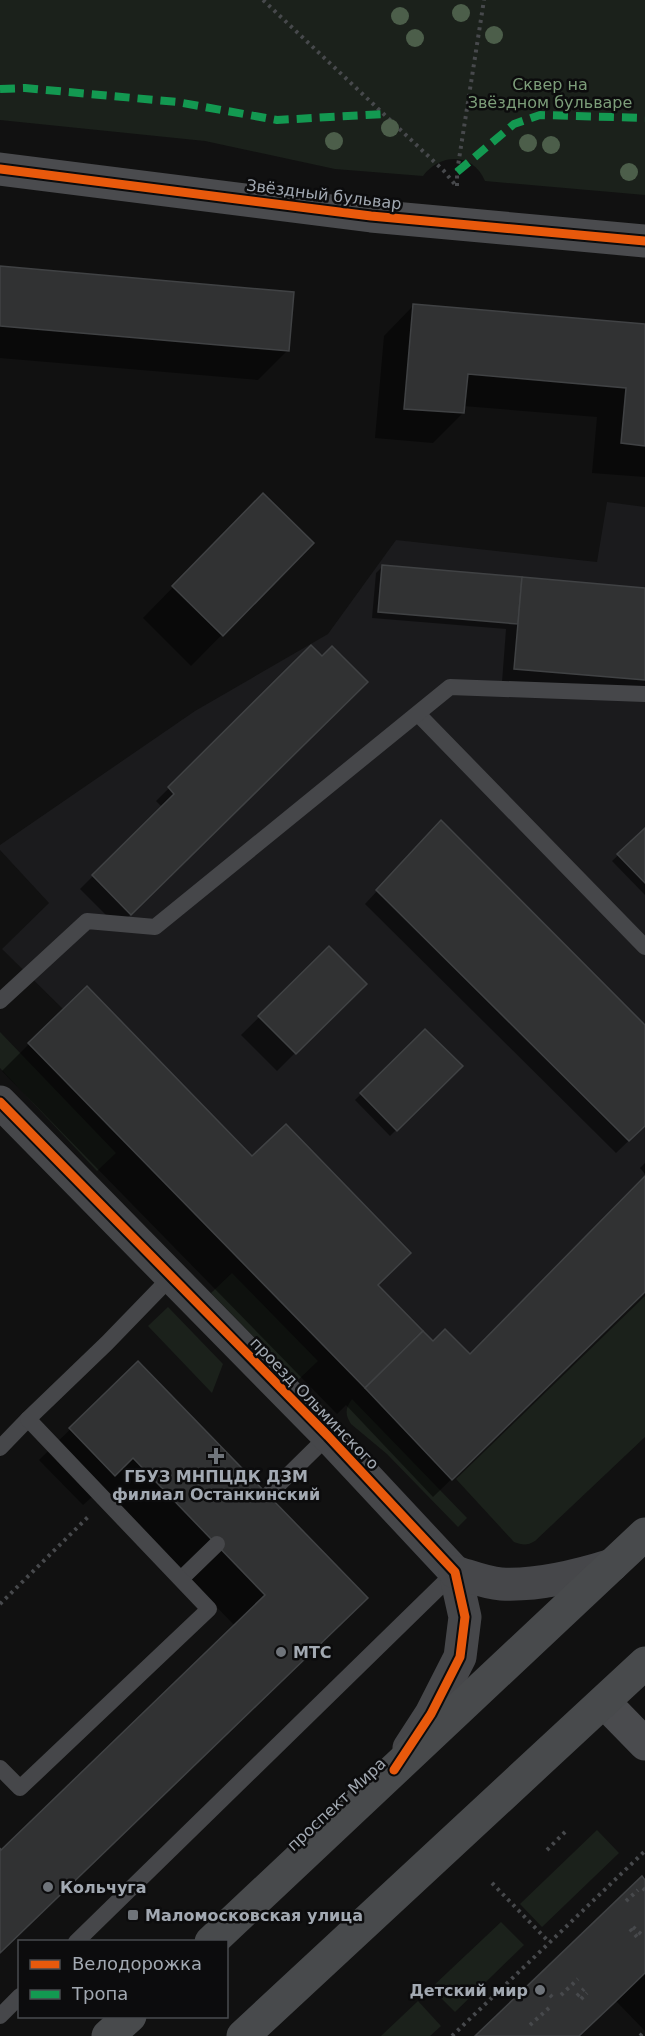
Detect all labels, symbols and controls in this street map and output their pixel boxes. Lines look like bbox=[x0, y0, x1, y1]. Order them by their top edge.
park label: Сквер на Звёздном бульваре bbox=[468, 75, 632, 112]
street label: Звёздный бульвар bbox=[245, 176, 403, 213]
street label: проезд Ольминского bbox=[246, 1333, 383, 1473]
marker: ГБУЗ МНПЦДК ДЗМ филиал Останкинский bbox=[207, 1447, 225, 1465]
place label: ГБУЗ МНПЦДК ДЗМ филиал Останкинский bbox=[112, 1467, 320, 1504]
place label: МТС bbox=[293, 1643, 332, 1662]
marker: МТС bbox=[274, 1645, 288, 1659]
street label: проспект Мира bbox=[283, 1754, 390, 1855]
place label: Кольчуга bbox=[60, 1878, 146, 1897]
marker: Кольчуга bbox=[41, 1880, 55, 1894]
place label: Маломосковская улица bbox=[145, 1906, 363, 1925]
marker: Маломосковская улица bbox=[126, 1908, 140, 1922]
legend bbox=[18, 1940, 228, 2018]
text: Велодорожка bbox=[72, 1953, 202, 1974]
place label: Детский мир bbox=[410, 1981, 528, 2000]
text: Тропа bbox=[71, 1983, 128, 2004]
marker: Детский мир bbox=[533, 1983, 547, 1997]

